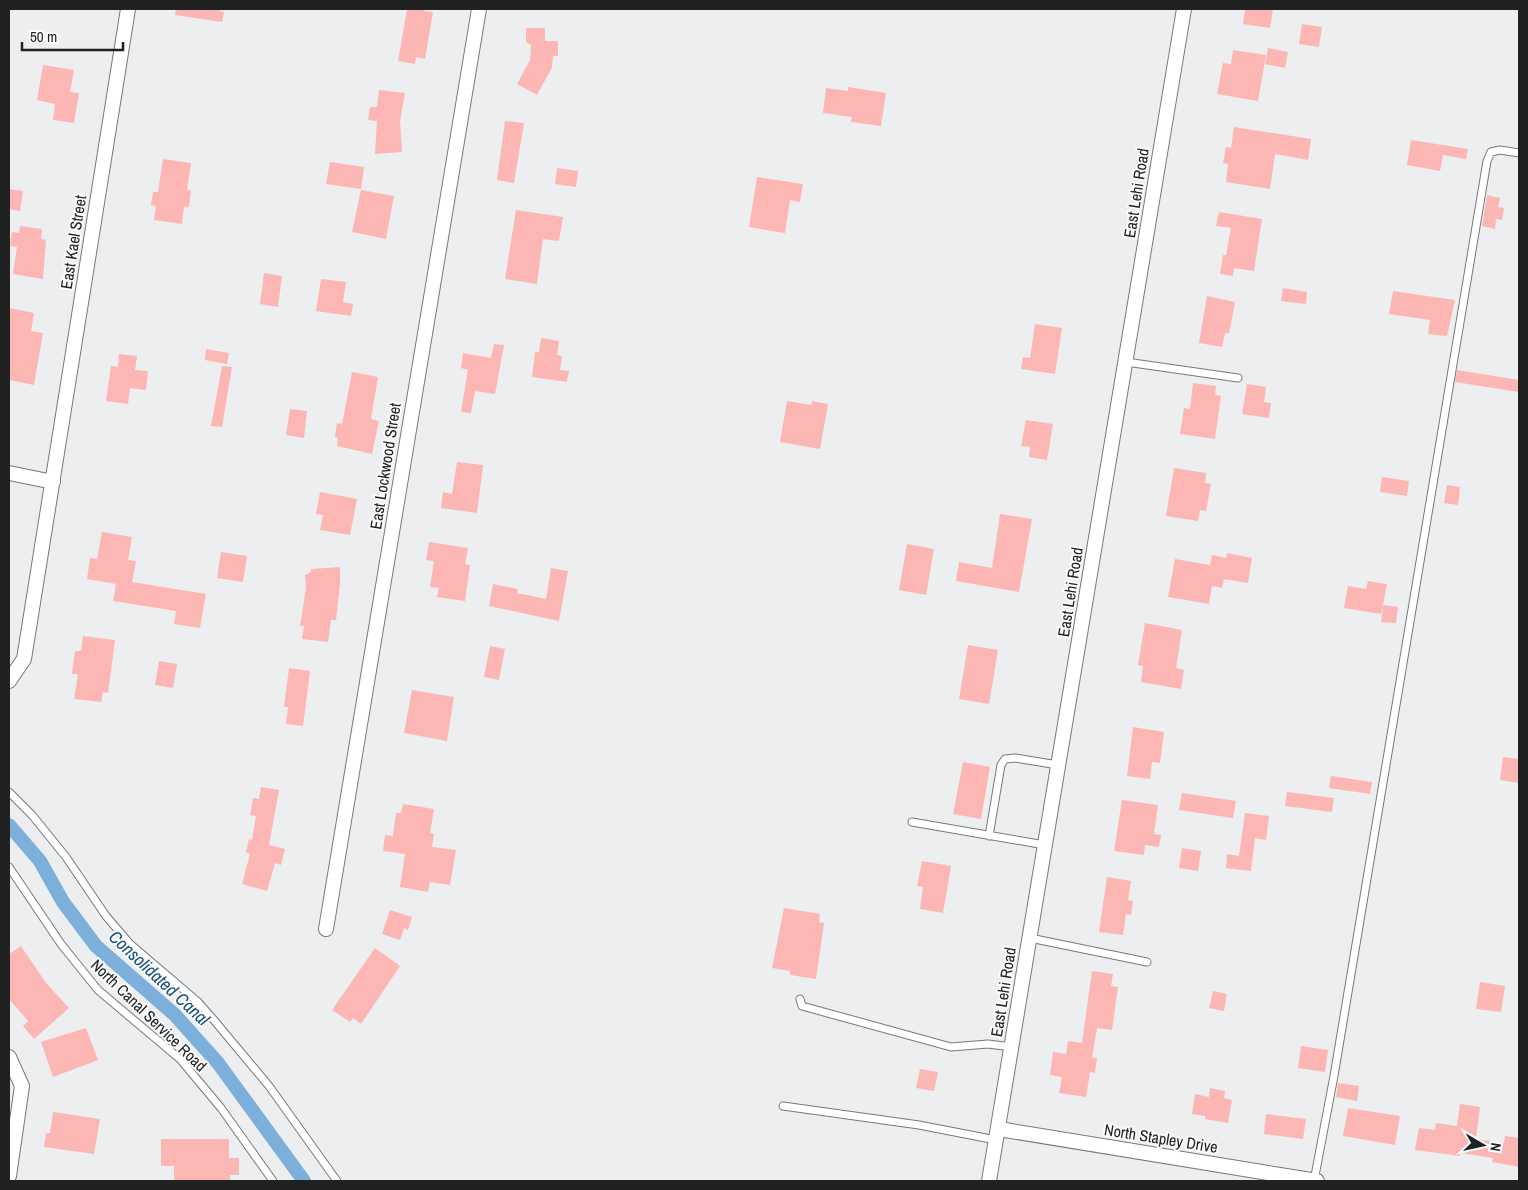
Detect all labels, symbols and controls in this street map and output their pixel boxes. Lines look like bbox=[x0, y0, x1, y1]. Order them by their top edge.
scale bar bbox=[22, 20, 124, 52]
text: 50 m bbox=[30, 26, 57, 47]
street label: East Lehi Road bbox=[1118, 147, 1154, 239]
street label: East Kael Street bbox=[55, 193, 91, 291]
street label: East Lockwood Street bbox=[364, 401, 406, 531]
street label: East Lehi Road bbox=[1052, 546, 1088, 638]
water label: Consolidated Canal bbox=[103, 924, 216, 1031]
street label: East Lehi Road bbox=[985, 946, 1021, 1038]
street label: North Canal Service Road bbox=[86, 954, 212, 1076]
street label: North Stapley Drive bbox=[1103, 1118, 1219, 1158]
north arrow bbox=[1458, 1120, 1508, 1170]
text: N bbox=[1486, 1142, 1505, 1153]

